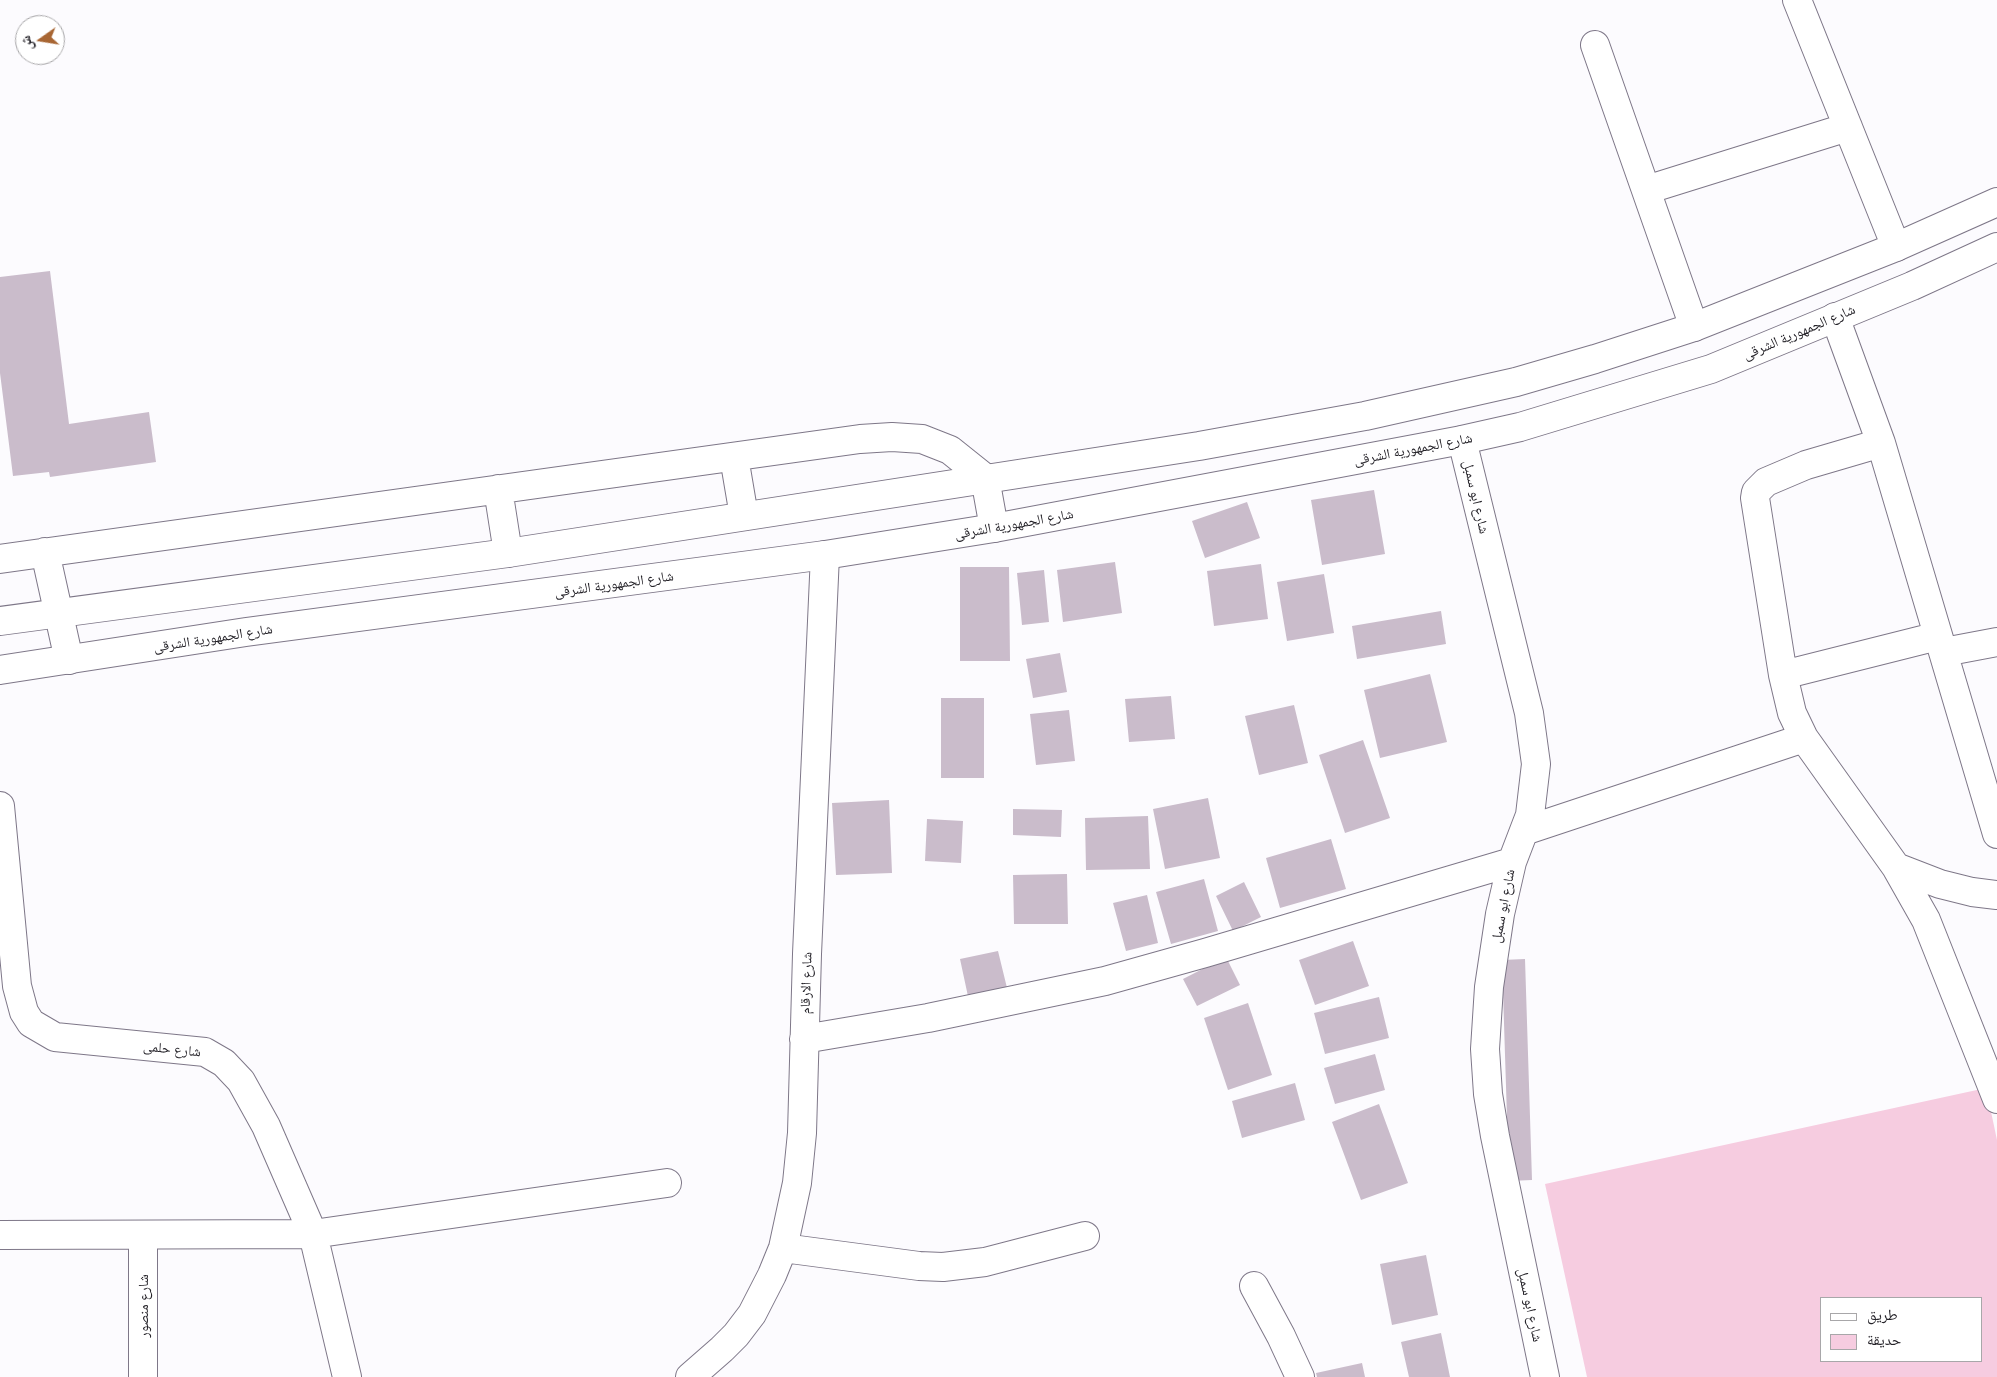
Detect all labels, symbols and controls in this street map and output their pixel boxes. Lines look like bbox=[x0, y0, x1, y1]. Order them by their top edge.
north arrow bbox=[15, 15, 65, 65]
text: ش bbox=[16, 34, 36, 52]
street label: شارع الجمهورية الشرقى bbox=[1740, 301, 1858, 363]
street label: شارع الجمهورية الشرقى bbox=[1352, 429, 1474, 469]
street label: شارع ابو سمبل bbox=[1459, 459, 1493, 535]
street label: شارع الجمهورية الشرقى bbox=[953, 505, 1075, 543]
street label: شارع الجمهورية الشرقى bbox=[553, 567, 675, 601]
street label: شارع الجمهورية الشرقى bbox=[152, 620, 274, 656]
street label: شارع ابو سمبل bbox=[1488, 868, 1518, 944]
street label: شارع الارقام bbox=[797, 951, 815, 1015]
street label: شارع حلمى bbox=[142, 1038, 202, 1060]
street label: شارع ابو سمبل bbox=[1514, 1267, 1546, 1343]
street label: شارع منصور bbox=[135, 1274, 151, 1338]
legend bbox=[1820, 1297, 1982, 1362]
text: طريق bbox=[1867, 1305, 1898, 1323]
text: حديقة bbox=[1867, 1330, 1901, 1348]

